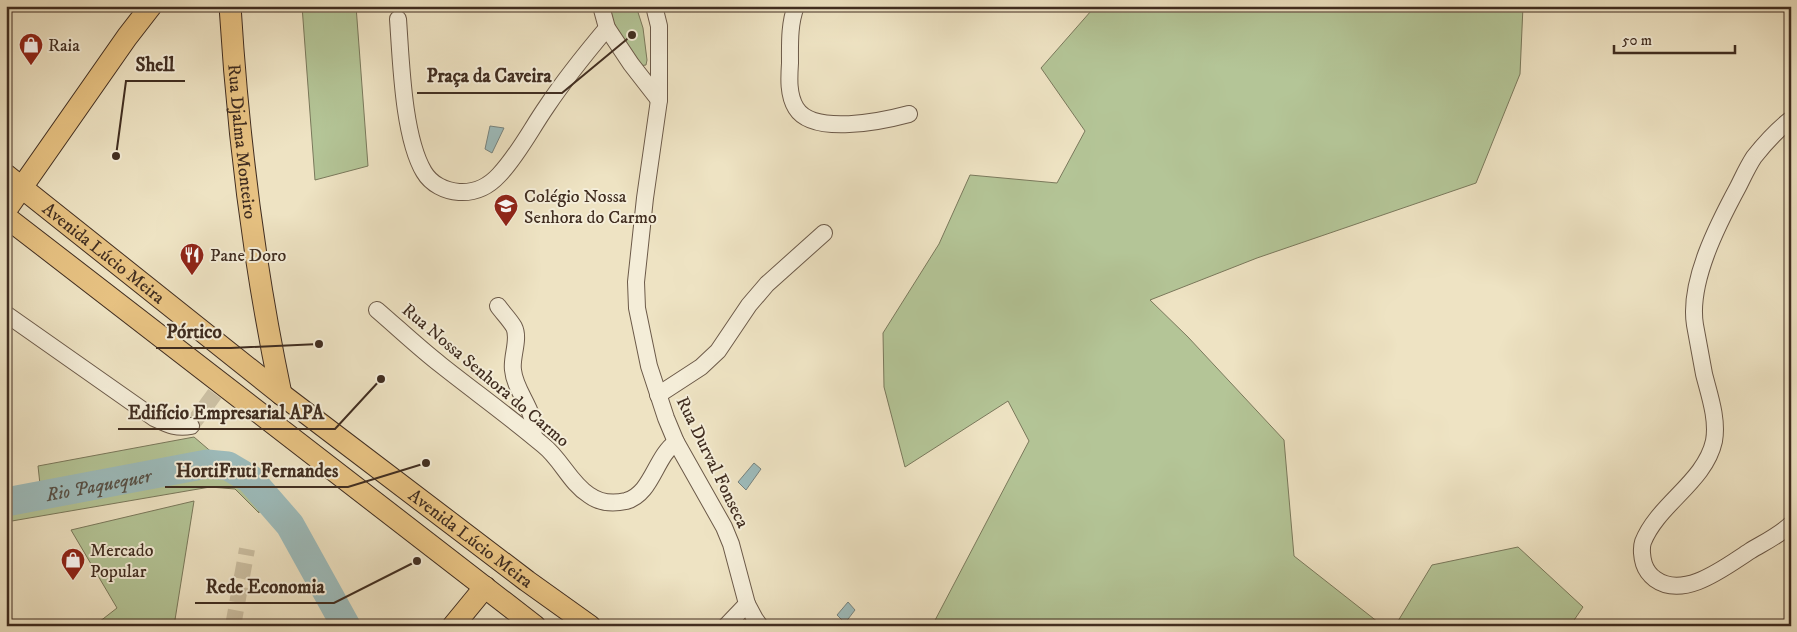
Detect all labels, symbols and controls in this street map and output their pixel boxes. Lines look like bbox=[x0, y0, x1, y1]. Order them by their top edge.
scale bar bbox=[1614, 22, 1736, 54]
text: 50 m bbox=[1622, 31, 1652, 50]
shop icon: Raia bbox=[18, 32, 44, 66]
place label: Raia bbox=[48, 35, 80, 57]
callout: Shell bbox=[126, 47, 185, 81]
text: Shell bbox=[135, 54, 175, 77]
callout: Praça da Caveira bbox=[417, 59, 562, 93]
street label: Rua Djalma Monteiro bbox=[222, 63, 261, 221]
text: Praça da Caveira bbox=[427, 65, 552, 88]
place label: Colégio Nossa Senhora do Carmo bbox=[524, 186, 657, 229]
school or university icon: Colégio Nossa Senhora do Carmo bbox=[493, 193, 519, 227]
street label: Avenida Lúcio Meira bbox=[37, 198, 169, 309]
restaurant icon: Pane Doro bbox=[179, 242, 205, 276]
place label: Pane Doro bbox=[210, 245, 287, 267]
street label: Rua Nossa Senhora do Carmo bbox=[397, 299, 574, 452]
callout: Pórtico bbox=[156, 314, 231, 348]
text: Pórtico bbox=[166, 321, 222, 344]
street label: Rua Durval Fonseca bbox=[671, 393, 754, 532]
callout: Edifício Empresarial APA bbox=[118, 395, 335, 429]
text: Edifício Empresarial APA bbox=[128, 402, 325, 425]
callout: HortiFruti Fernandes bbox=[165, 453, 348, 487]
text: HortiFruti Fernandes bbox=[176, 460, 339, 483]
water label: Rio Paquequer bbox=[43, 464, 155, 507]
street label: Avenida Lúcio Meira bbox=[404, 485, 537, 594]
place label: Mercado Popular bbox=[90, 540, 154, 583]
shop icon: Mercado Popular bbox=[60, 547, 86, 581]
callout: Rede Economia bbox=[195, 569, 334, 603]
text: Rede Economia bbox=[205, 576, 325, 599]

